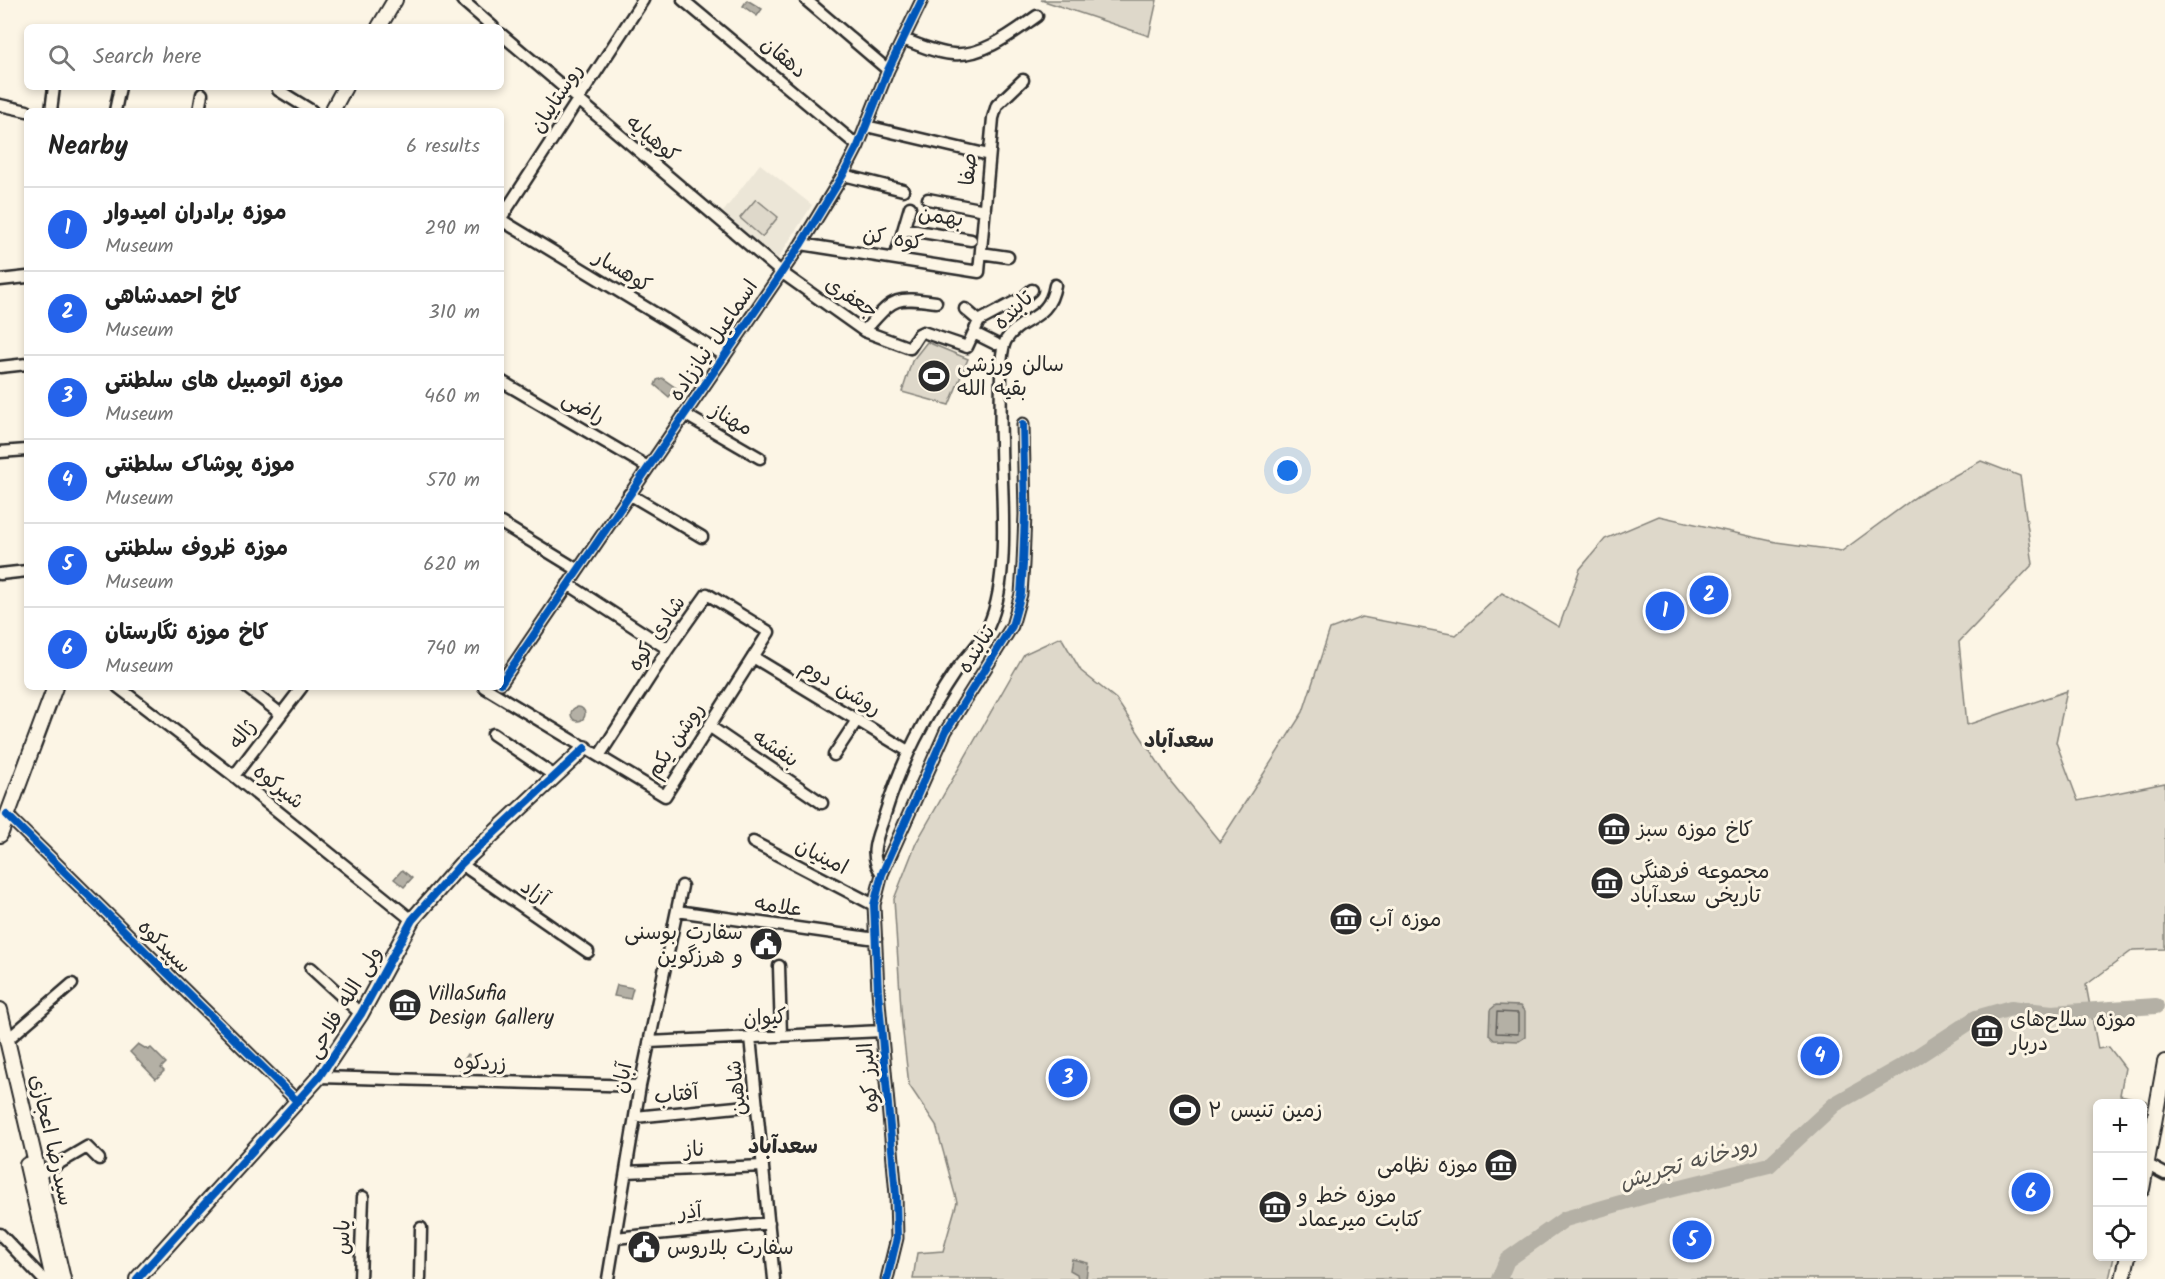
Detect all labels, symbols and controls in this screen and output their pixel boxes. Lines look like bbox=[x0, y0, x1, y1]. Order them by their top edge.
search box bbox=[24, 24, 504, 90]
street label: دهقان bbox=[753, 29, 814, 87]
text: Search here bbox=[93, 40, 201, 75]
icon: search bbox=[45, 41, 78, 74]
street label: روستاییان bbox=[522, 57, 592, 140]
street label: کوهپایه bbox=[618, 107, 686, 172]
text: Nearby bbox=[48, 126, 128, 168]
text: 6 results bbox=[406, 131, 480, 163]
street label: صفا bbox=[952, 151, 987, 187]
text: موزه برادران امیدوار bbox=[105, 196, 286, 231]
street label: بهمن bbox=[916, 198, 966, 237]
text: 1 bbox=[64, 213, 71, 245]
text: 290 m bbox=[425, 213, 480, 245]
street label: کوه کن bbox=[860, 218, 925, 261]
text: Museum bbox=[105, 231, 173, 263]
street label: کوهسار bbox=[585, 241, 658, 303]
street label: جعفری bbox=[818, 269, 885, 328]
street label: اسماعیل نیاززاده bbox=[661, 273, 767, 409]
text: کاخ احمدشاهی bbox=[105, 280, 241, 315]
street label: تابنده bbox=[986, 283, 1043, 339]
text: 2 bbox=[62, 297, 73, 329]
text: 310 m bbox=[428, 297, 480, 329]
text: Museum bbox=[105, 315, 173, 347]
place label: سالن ورزشی بقیه الله bbox=[957, 349, 1064, 406]
sports icon: سالن ورزشی بقیه الله bbox=[916, 358, 952, 394]
text: موزه اتومبیل های سلطنتی bbox=[105, 364, 343, 399]
text: 3 bbox=[62, 381, 73, 413]
text: 460 m bbox=[424, 381, 480, 413]
street label: راضی bbox=[555, 383, 611, 434]
street label: مهناز bbox=[702, 394, 759, 446]
text: Museum bbox=[105, 399, 173, 431]
text: موزه پوشاک سلطنتی bbox=[105, 448, 295, 483]
your location bbox=[1273, 456, 1302, 485]
text: 4 bbox=[62, 465, 73, 497]
text: 570 m bbox=[426, 465, 480, 497]
text: Museum bbox=[105, 483, 173, 515]
text: موزه ظروف سلطنتی bbox=[105, 532, 288, 567]
text: 5 bbox=[62, 549, 73, 581]
text: 620 m bbox=[423, 549, 480, 581]
text: Museum bbox=[105, 567, 173, 599]
pin: 2 bbox=[1690, 572, 1728, 618]
pin: 1 bbox=[1646, 588, 1684, 634]
street label: شادی کوه bbox=[620, 589, 695, 679]
text: کاخ موزه نگارستان bbox=[105, 616, 268, 651]
street label: تنابنده bbox=[950, 618, 1005, 681]
text: 6 bbox=[62, 633, 73, 665]
text: 740 m bbox=[426, 633, 480, 665]
text: Museum bbox=[105, 651, 173, 683]
street label: روشن دوم bbox=[793, 651, 887, 726]
street label: روشن یکم bbox=[639, 696, 714, 786]
street label: ژاله bbox=[221, 713, 265, 757]
street label: بنفشه bbox=[745, 722, 805, 777]
district label: سعدآباد bbox=[1144, 724, 1214, 759]
street label: شیرکوه bbox=[245, 756, 311, 818]
museum icon: کاخ موزه سبز bbox=[1596, 811, 1632, 847]
place label: کاخ موزه سبز bbox=[1635, 814, 1753, 847]
street label: امینیان bbox=[789, 830, 854, 885]
place label: مجموعه فرهنگی تاریخی سعدآباد bbox=[1630, 856, 1769, 913]
museum icon: مجموعه فرهنگی تاریخی سعدآباد bbox=[1589, 865, 1625, 901]
street label: آزاد bbox=[513, 872, 556, 915]
street label: علامه bbox=[752, 888, 805, 927]
museum icon: موزه آب bbox=[1328, 901, 1364, 937]
place label: موزه آب bbox=[1369, 904, 1441, 937]
street label: سپیدکوه bbox=[129, 912, 199, 982]
place label: سفارت بوسنی و هرزگوین bbox=[624, 917, 743, 974]
public building icon: سفارت بوسنی و هرزگوین bbox=[748, 926, 784, 962]
street label: ولی‌ الله فلاحی bbox=[299, 940, 392, 1065]
place label: VillaSufia Design Gallery bbox=[428, 978, 554, 1035]
museum icon: VillaSufia Design Gallery bbox=[387, 987, 423, 1023]
street label: کیوان bbox=[743, 1001, 788, 1036]
place label: موزه سلاح‌های دربار bbox=[2008, 1004, 2136, 1061]
museum icon: موزه سلاح‌های دربار bbox=[1969, 1013, 2005, 1049]
pin: 4 bbox=[1800, 1034, 1840, 1078]
street label: البرز کوه bbox=[850, 1041, 889, 1115]
street label: زردکوه bbox=[453, 1046, 507, 1081]
pin: 3 bbox=[1048, 1056, 1088, 1100]
street label: شاهین bbox=[718, 1058, 757, 1117]
street label: آبان bbox=[604, 1059, 643, 1096]
street label: سیدرضا اعجازی bbox=[19, 1071, 82, 1209]
street label: آفتاب bbox=[652, 1077, 701, 1114]
sports icon: زمین تنیس ۲ bbox=[1167, 1092, 1203, 1128]
place label: زمین تنیس ۲ bbox=[1208, 1095, 1322, 1128]
map controls bbox=[2093, 1099, 2147, 1261]
button: + bbox=[2093, 1099, 2147, 1153]
water label: رودخانه تجریش bbox=[1616, 1128, 1762, 1201]
district label: سعدآباد bbox=[748, 1130, 818, 1165]
street label: ناز bbox=[681, 1134, 705, 1168]
museum icon: موزه نظامی bbox=[1483, 1147, 1519, 1183]
place label: موزه نظامی bbox=[1377, 1150, 1478, 1183]
button: − bbox=[2093, 1153, 2147, 1207]
pin: 6 bbox=[2012, 1170, 2050, 1214]
place label: موزه خط و کتابت میرعماد bbox=[1296, 1180, 1422, 1237]
museum icon: موزه خط و کتابت میرعماد bbox=[1257, 1189, 1293, 1225]
street label: آذر bbox=[675, 1195, 704, 1230]
button: locate bbox=[2093, 1207, 2147, 1261]
pin: 5 bbox=[1672, 1218, 1712, 1262]
street label: یاس bbox=[326, 1219, 361, 1255]
public building icon: سفارت بلاروس bbox=[626, 1229, 662, 1265]
place label: سفارت بلاروس bbox=[667, 1232, 794, 1265]

